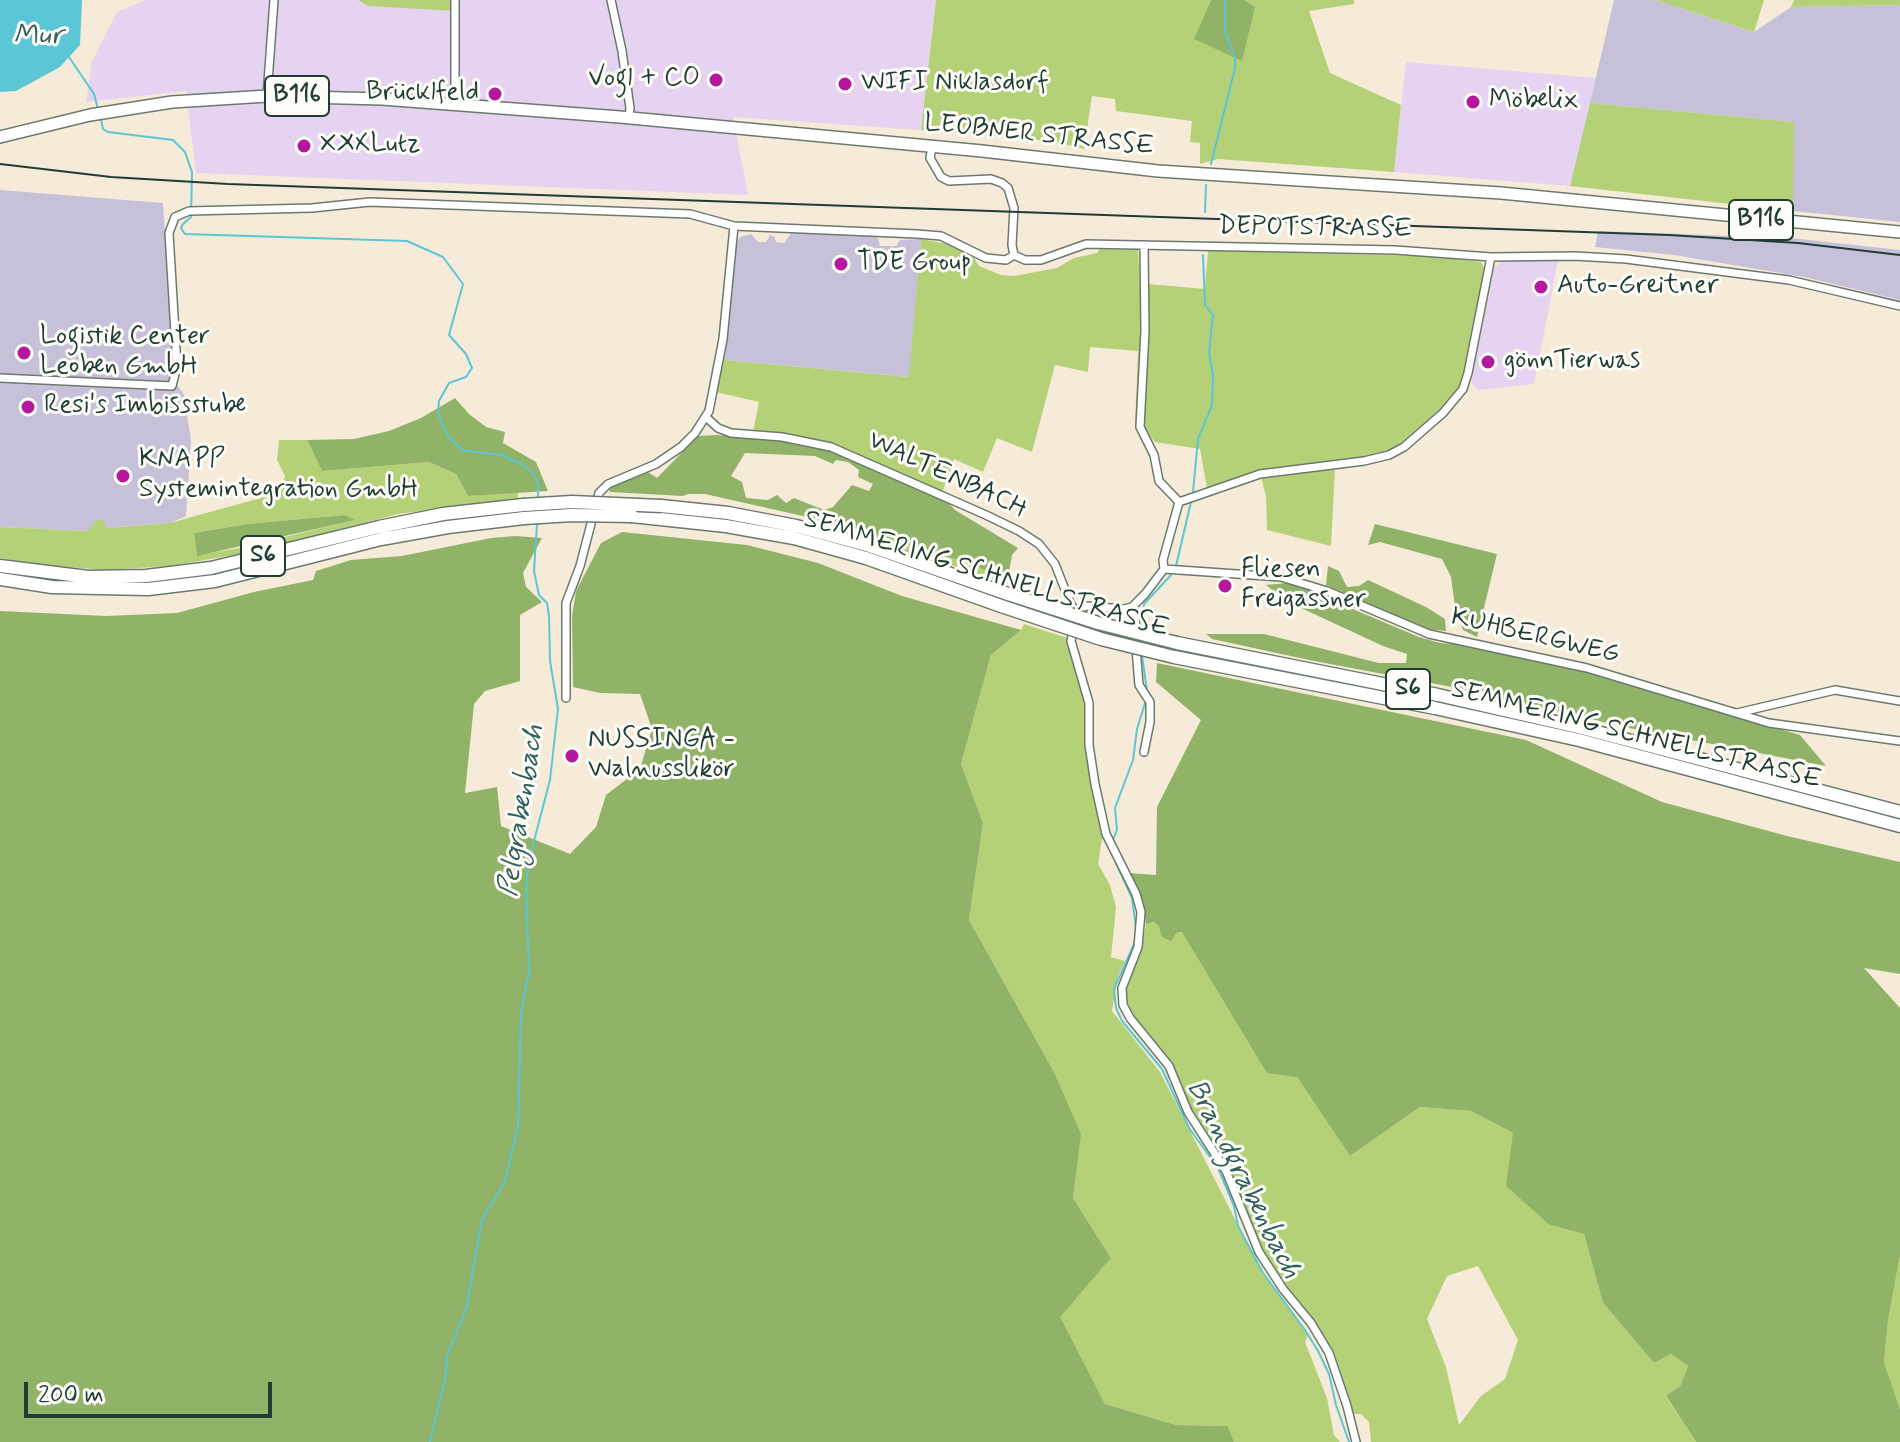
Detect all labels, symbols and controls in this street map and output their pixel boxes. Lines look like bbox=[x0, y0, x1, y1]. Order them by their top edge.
water label: Mur bbox=[13, 20, 63, 54]
place label: Vogl + CO bbox=[588, 64, 700, 96]
place label: WIFI Niklasdorf bbox=[861, 68, 1049, 100]
marker: Vogl + CO bbox=[707, 71, 725, 89]
marker: WIFI Niklasdorf bbox=[836, 75, 854, 93]
road number: B116 bbox=[265, 76, 329, 116]
place label: Brücklfeld bbox=[366, 78, 479, 110]
marker: Brücklfeld bbox=[486, 85, 504, 103]
place label: Möbelix bbox=[1489, 86, 1578, 118]
marker: Möbelix bbox=[1464, 93, 1482, 111]
street label: LEOBNER STRASSE bbox=[923, 108, 1155, 164]
place label: XXXLutz bbox=[320, 130, 420, 162]
marker: XXXLutz bbox=[295, 137, 313, 155]
road number: B116 bbox=[1729, 200, 1793, 240]
street label: DEPOTSTRASSE bbox=[1218, 212, 1412, 246]
place label: TDE Group bbox=[857, 248, 971, 280]
marker: TDE Group bbox=[832, 255, 850, 273]
place label: Auto-Greitner bbox=[1557, 271, 1719, 303]
marker: Auto-Greitner bbox=[1532, 278, 1550, 296]
place label: Logistik Center Leoben GmbH bbox=[40, 322, 210, 384]
marker: Logistik Center Leoben GmbH bbox=[15, 344, 33, 362]
place label: gönnTierwas bbox=[1504, 346, 1640, 378]
marker: gönnTierwas bbox=[1479, 353, 1497, 371]
place label: Resi's Imbissstube bbox=[44, 391, 246, 423]
marker: Resi's Imbissstube bbox=[19, 398, 37, 416]
street label: WALTENBACH bbox=[863, 426, 1031, 526]
place label: KNAPP Systemintegration GmbH bbox=[139, 445, 418, 506]
marker: KNAPP Systemintegration GmbH bbox=[114, 467, 132, 485]
street label: SEMMERING SCHNELLSTRASSE bbox=[800, 505, 1172, 645]
road number: S6 bbox=[241, 536, 285, 576]
place label: Fliesen Freigassner bbox=[1241, 555, 1366, 616]
marker: Fliesen Freigassner bbox=[1216, 577, 1234, 595]
street label: KUHBERGWEG bbox=[1448, 602, 1622, 672]
road number: S6 bbox=[1386, 669, 1430, 709]
street label: SEMMERING SCHNELLSTRASSE bbox=[1448, 675, 1824, 797]
water label: Pelgrabenbach bbox=[493, 723, 553, 899]
place label: NUSSINGA - Walnusslikör bbox=[588, 725, 735, 786]
marker: NUSSINGA - Walnusslikör bbox=[563, 747, 581, 765]
water label: Brandgrabenbach bbox=[1177, 1075, 1307, 1285]
scale bar bbox=[28, 1366, 276, 1416]
text: 200 m bbox=[38, 1380, 104, 1411]

